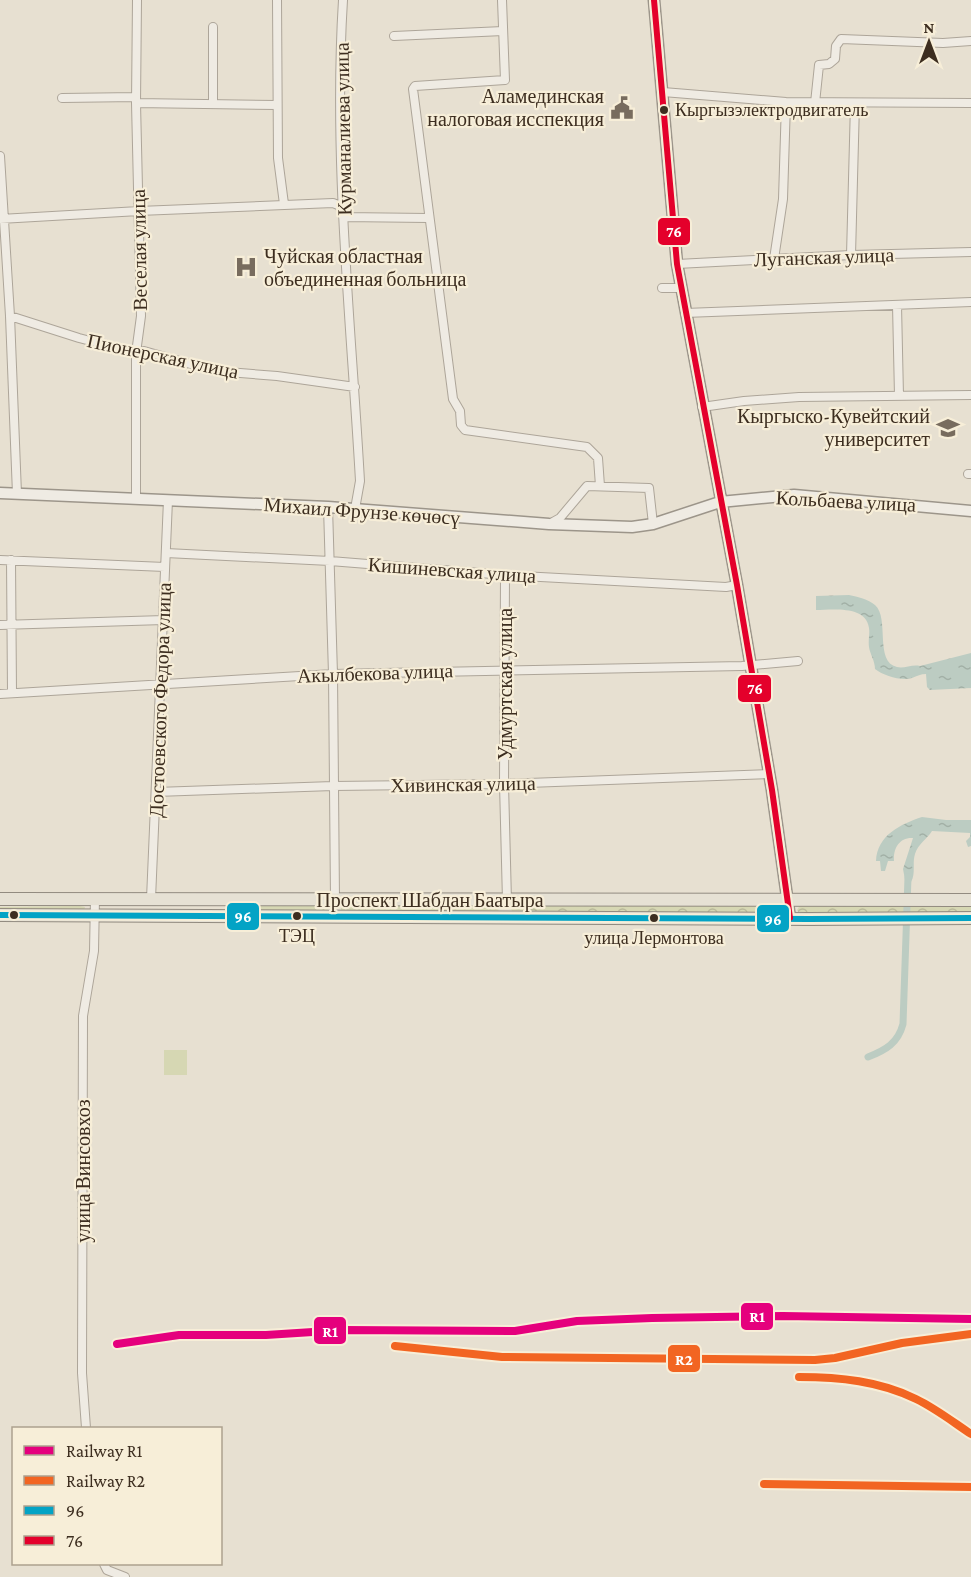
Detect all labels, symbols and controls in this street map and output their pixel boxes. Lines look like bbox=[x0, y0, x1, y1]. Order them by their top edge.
north arrow bbox=[899, 12, 959, 72]
text: N bbox=[924, 19, 935, 36]
street label: Курманалиева улица bbox=[330, 42, 357, 216]
place label: Аламединская налоговая исспекция bbox=[427, 85, 604, 131]
public building icon: Аламединская налоговая исспекция bbox=[609, 95, 635, 121]
place label: Кыргызэлектродвигатель bbox=[675, 100, 868, 120]
marker: Кыргызэлектродвигатель bbox=[658, 104, 670, 116]
street label: Веселая улица bbox=[127, 189, 152, 311]
line badge: 76 bbox=[657, 217, 691, 246]
text: 76 bbox=[666, 223, 682, 240]
street label: Луганская улица bbox=[753, 244, 895, 271]
place label: Чуйская областная объединенная больница bbox=[264, 245, 466, 291]
hospital icon: Чуйская областная объединенная больница bbox=[233, 254, 259, 280]
street label: Пионерская улица bbox=[85, 329, 241, 384]
place label: Кыргыско-Кувейтский университет bbox=[737, 405, 930, 451]
school or university icon: Кыргыско-Кувейтский университет bbox=[935, 415, 961, 441]
street label: Кольбаева улица bbox=[775, 486, 917, 517]
street label: Михаил Фрунзе көчөсү bbox=[263, 493, 461, 530]
street label: Кишиневская улица bbox=[367, 553, 537, 588]
street label: Достоевского Федора улица bbox=[145, 582, 176, 818]
street label: Удмуртская улица bbox=[494, 608, 517, 760]
street label: Акылбекова улица bbox=[297, 659, 454, 688]
line badge: 76 bbox=[737, 674, 772, 703]
text: 76 bbox=[747, 680, 763, 697]
street label: Хивинская улица bbox=[390, 772, 536, 797]
street label: Проспект Шабдан Баатыра bbox=[316, 889, 544, 912]
line badge: 96 bbox=[226, 902, 260, 931]
line badge: 96 bbox=[756, 904, 790, 933]
text: 96 bbox=[234, 908, 252, 925]
unlabelled marker bbox=[8, 909, 20, 921]
marker: ТЭЦ bbox=[291, 910, 303, 922]
text: 96 bbox=[764, 911, 782, 928]
marker: улица Лермонтова bbox=[648, 912, 660, 924]
place label: ТЭЦ bbox=[279, 926, 315, 946]
place label: улица Лермонтова bbox=[584, 928, 724, 948]
street label: улица Винсовхоз bbox=[72, 1099, 95, 1243]
line badge: R1 bbox=[740, 1302, 774, 1331]
text: R1 bbox=[749, 1308, 765, 1325]
line badge: R1 bbox=[313, 1316, 347, 1345]
text: R1 bbox=[322, 1323, 338, 1340]
line badge: R2 bbox=[667, 1344, 701, 1373]
text: R2 bbox=[675, 1351, 693, 1368]
legend bbox=[12, 1427, 222, 1565]
text: Railway R1 bbox=[66, 1441, 143, 1461]
text: Railway R2 bbox=[66, 1471, 145, 1491]
text: 96 bbox=[66, 1501, 84, 1521]
text: 76 bbox=[66, 1531, 83, 1551]

